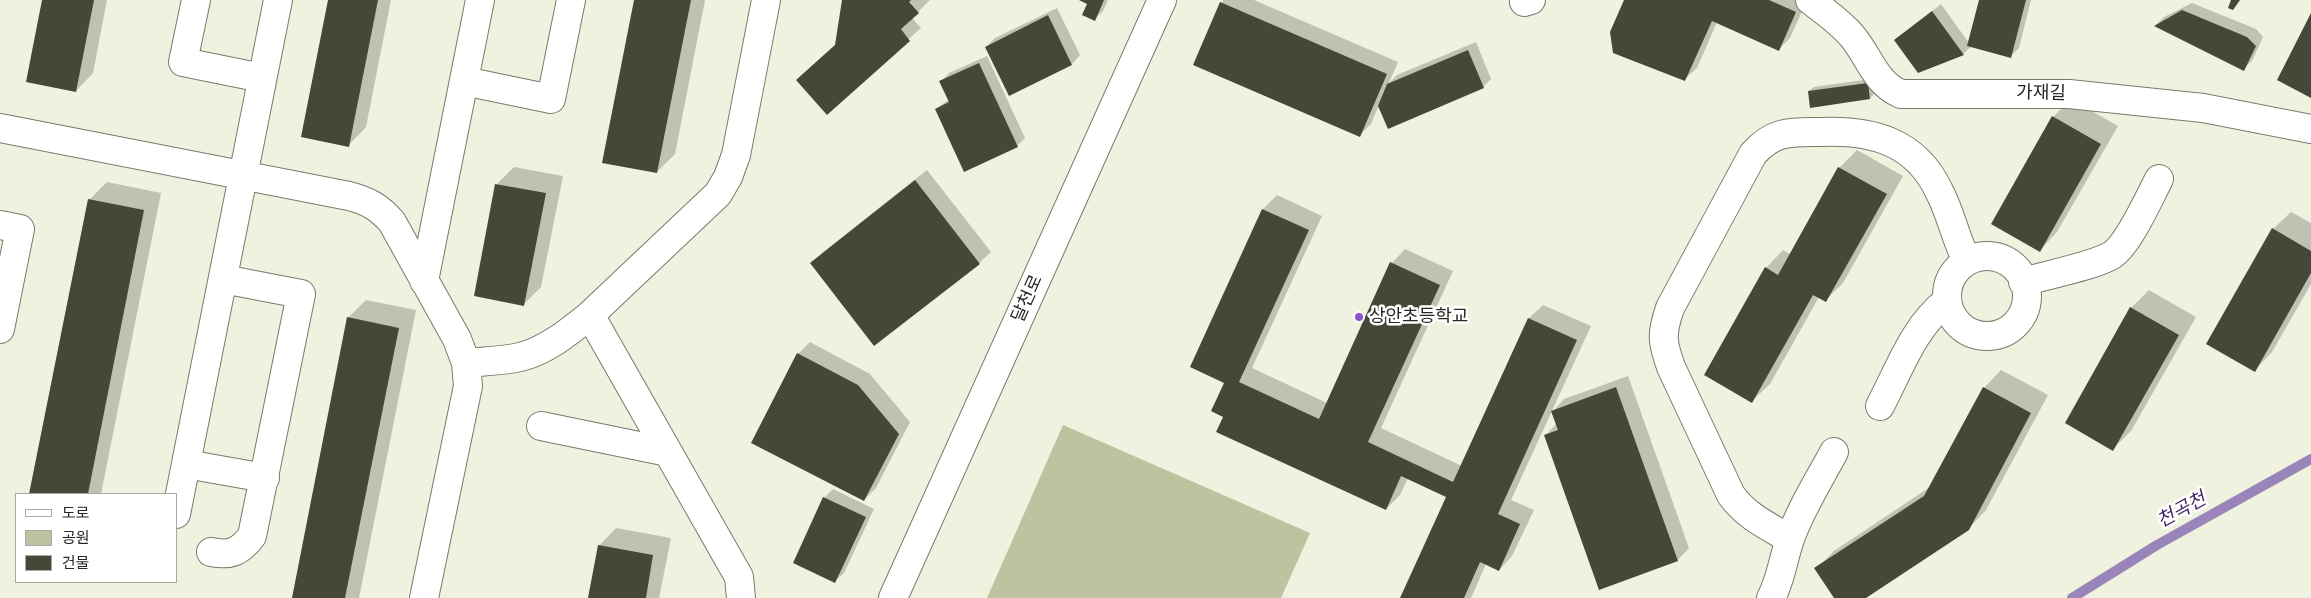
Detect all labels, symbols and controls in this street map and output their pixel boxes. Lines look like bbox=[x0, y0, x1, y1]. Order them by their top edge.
street label: 가재길 bbox=[2016, 83, 2066, 105]
street label: 달천로 bbox=[1008, 272, 1048, 326]
place label: 상안초등학교 bbox=[1369, 306, 1468, 328]
marker: 상안초등학교 bbox=[1353, 311, 1365, 323]
water label: 천곡천 bbox=[2154, 488, 2210, 534]
legend bbox=[15, 493, 178, 583]
text: 도로 bbox=[62, 502, 90, 523]
text: 공원 bbox=[62, 527, 90, 548]
text: 건물 bbox=[62, 552, 90, 573]

